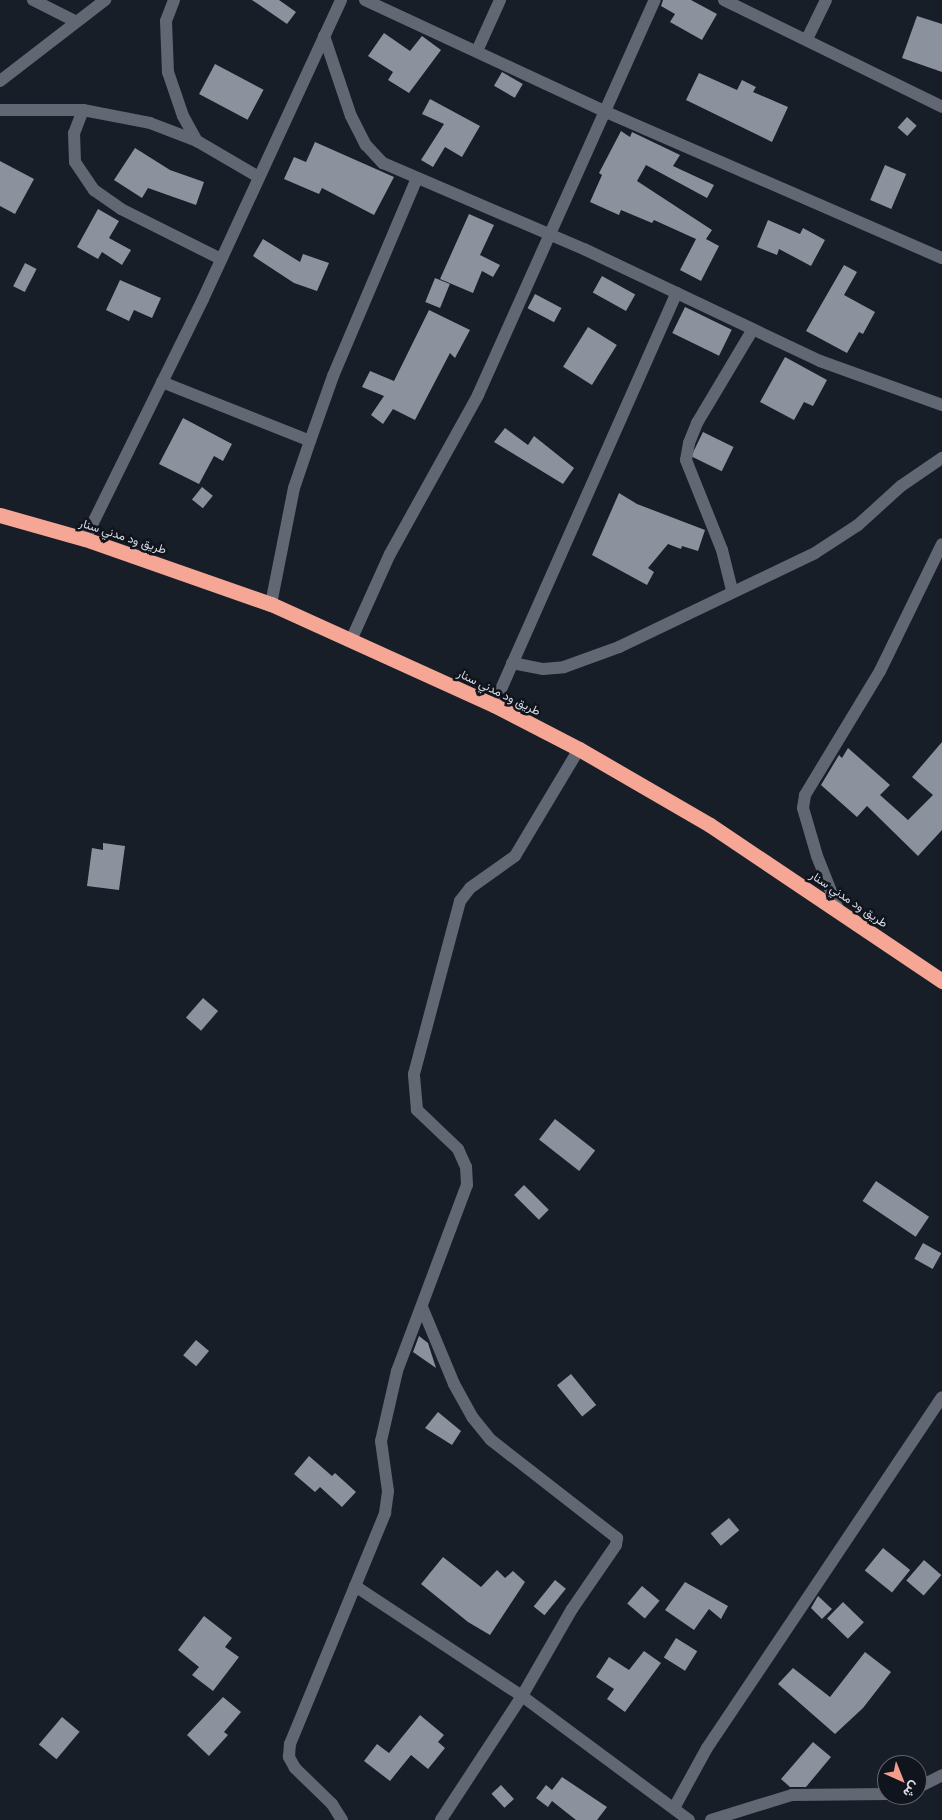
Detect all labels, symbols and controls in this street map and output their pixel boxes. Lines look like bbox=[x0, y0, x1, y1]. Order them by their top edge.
street label: طريق ود مدني سنار bbox=[78, 515, 168, 557]
street label: طريق ود مدني سنار bbox=[455, 666, 543, 718]
street label: طريق ود مدني سنار bbox=[807, 868, 891, 930]
north arrow bbox=[877, 1755, 927, 1805]
text: ش bbox=[899, 1778, 924, 1802]

